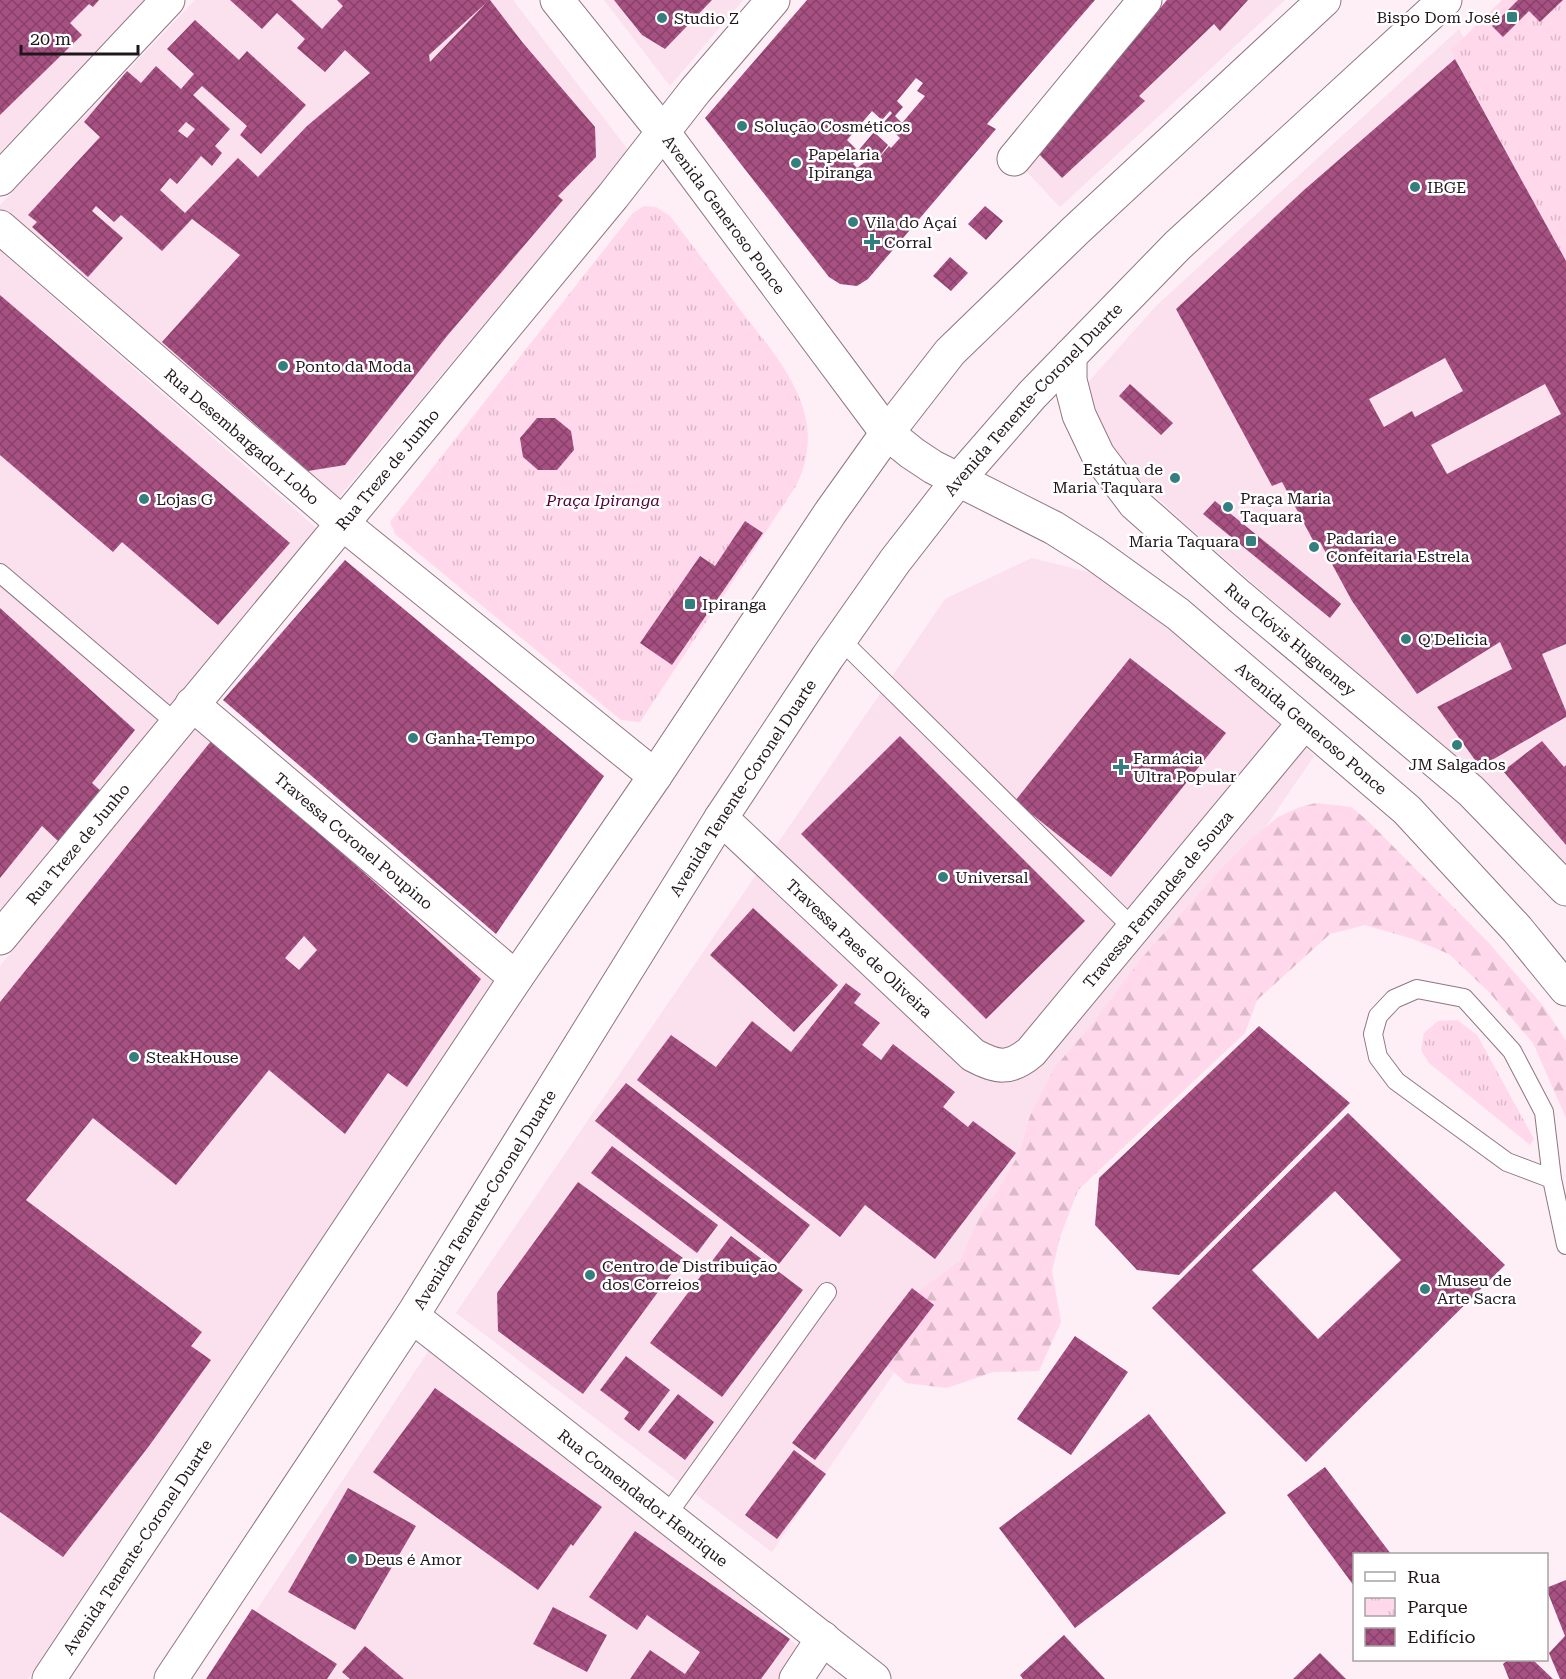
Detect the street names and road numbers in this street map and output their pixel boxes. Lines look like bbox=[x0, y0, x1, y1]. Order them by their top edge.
street label: Avenida Generoso Ponce bbox=[659, 131, 790, 298]
street label: Avenida Tenente-Coronel Duarte bbox=[940, 299, 1126, 499]
street label: Rua Desembargador Lobo bbox=[161, 364, 323, 509]
street label: Rua Treze de Junho bbox=[332, 405, 443, 534]
street label: Rua Clóvis Hugueney bbox=[1221, 579, 1360, 700]
street label: Avenida Generoso Ponce bbox=[1232, 658, 1391, 798]
street label: Avenida Tenente-Coronel Duarte bbox=[665, 675, 820, 900]
street label: Travessa Coronel Poupino bbox=[271, 768, 437, 913]
street label: Rua Treze de Junho bbox=[22, 779, 133, 909]
street label: Travessa Fernandes de Souza bbox=[1079, 807, 1237, 992]
street label: Travessa Paes de Oliveira bbox=[782, 875, 937, 1022]
street label: Avenida Tenente-Coronel Duarte bbox=[409, 1086, 560, 1313]
street label: Rua Comendador Henrique bbox=[554, 1425, 732, 1570]
street label: Avenida Tenente-Coronel Duarte bbox=[59, 1435, 216, 1658]

